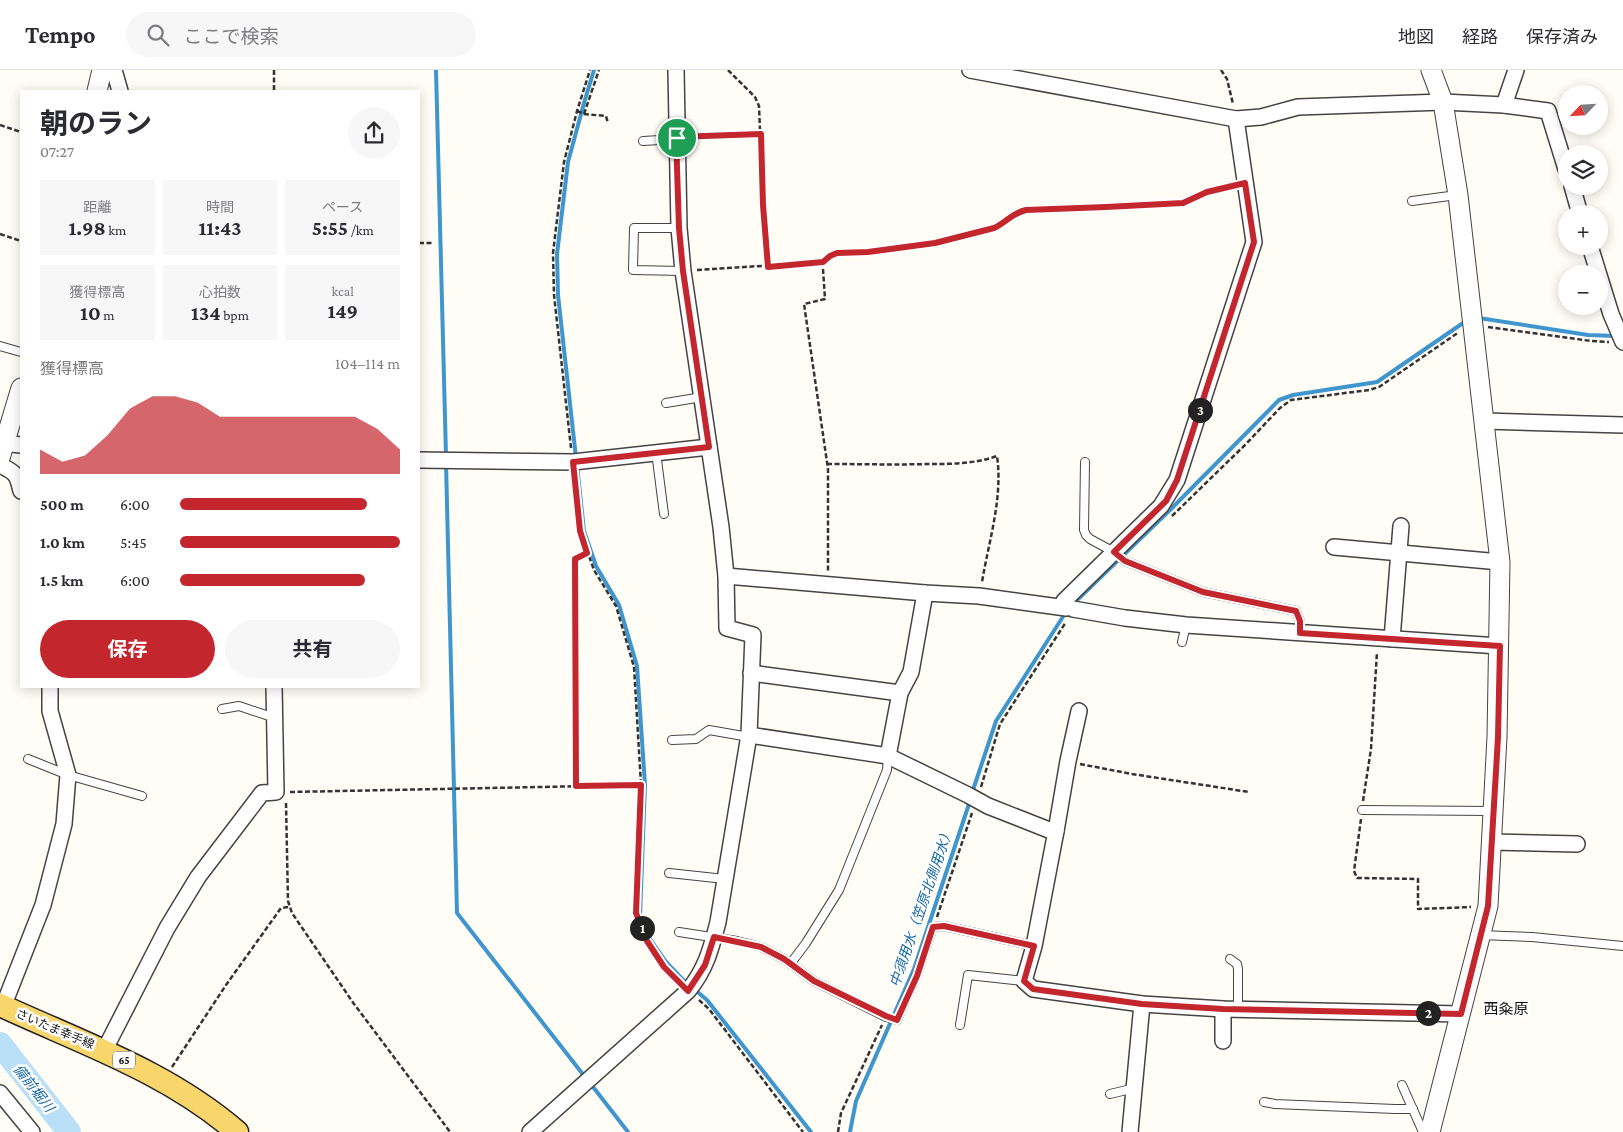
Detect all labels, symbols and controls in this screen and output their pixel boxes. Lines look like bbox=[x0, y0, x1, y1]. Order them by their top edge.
search box bbox=[126, 12, 476, 57]
text: Tempo bbox=[25, 21, 96, 48]
icon: search bbox=[144, 21, 172, 49]
text: ここで検索 bbox=[184, 26, 279, 47]
text: 地図 bbox=[1398, 27, 1434, 47]
text: 経路 bbox=[1462, 27, 1498, 47]
text: 保存済み bbox=[1526, 27, 1598, 47]
north arrow bbox=[1558, 85, 1608, 135]
map controls bbox=[1558, 85, 1608, 315]
button: share bbox=[348, 107, 400, 159]
text: 朝のラン bbox=[40, 108, 152, 139]
pin bbox=[656, 117, 698, 159]
icon: arrive bbox=[663, 124, 691, 152]
text: 07:27 bbox=[40, 143, 74, 160]
button: layers bbox=[1558, 145, 1608, 195]
text: 距離 bbox=[83, 199, 111, 215]
text: 時間 bbox=[206, 199, 234, 215]
text: ペース bbox=[322, 199, 363, 215]
button: + bbox=[1558, 205, 1608, 255]
text: 1.98 bbox=[68, 216, 106, 240]
text: 11:43 bbox=[199, 216, 241, 240]
text: 5:55 bbox=[312, 216, 348, 240]
text: km bbox=[106, 222, 126, 238]
text: /km bbox=[348, 222, 374, 238]
button: − bbox=[1558, 265, 1608, 315]
text: kcal bbox=[331, 283, 354, 299]
text: 獲得標高 bbox=[69, 284, 125, 300]
text: 心拍数 bbox=[199, 284, 241, 300]
text: 149 bbox=[327, 299, 358, 323]
text: 10 bbox=[80, 301, 101, 325]
text: 134 bbox=[191, 301, 221, 325]
text: m bbox=[101, 307, 115, 323]
text: bpm bbox=[221, 307, 249, 323]
text: 104–114 m bbox=[335, 355, 400, 372]
text: 獲得標高 bbox=[40, 360, 104, 377]
pin: 3 bbox=[1188, 398, 1212, 422]
text: 3 bbox=[1197, 402, 1204, 418]
text: 500 m bbox=[40, 496, 84, 513]
text: 6:00 bbox=[120, 496, 150, 513]
text: 1.0 km bbox=[40, 534, 85, 551]
text: 5:45 bbox=[120, 534, 147, 551]
text: 1.5 km bbox=[40, 572, 84, 589]
text: 6:00 bbox=[120, 572, 150, 589]
button: 保存 bbox=[40, 620, 215, 678]
button: 共有 bbox=[225, 620, 400, 678]
water label: 中須用水（笠原北側用水） bbox=[886, 825, 956, 989]
pin: 1 bbox=[630, 916, 654, 940]
text: 1 bbox=[640, 920, 645, 936]
pin: 2 bbox=[1416, 1000, 1440, 1026]
district label: 西粂原 bbox=[1483, 1001, 1529, 1017]
text: 2 bbox=[1425, 1005, 1432, 1021]
street label: さいたま幸手線 bbox=[14, 1006, 96, 1052]
road number: 65 bbox=[113, 1052, 135, 1068]
water label: 備前堀川 bbox=[10, 1061, 59, 1117]

